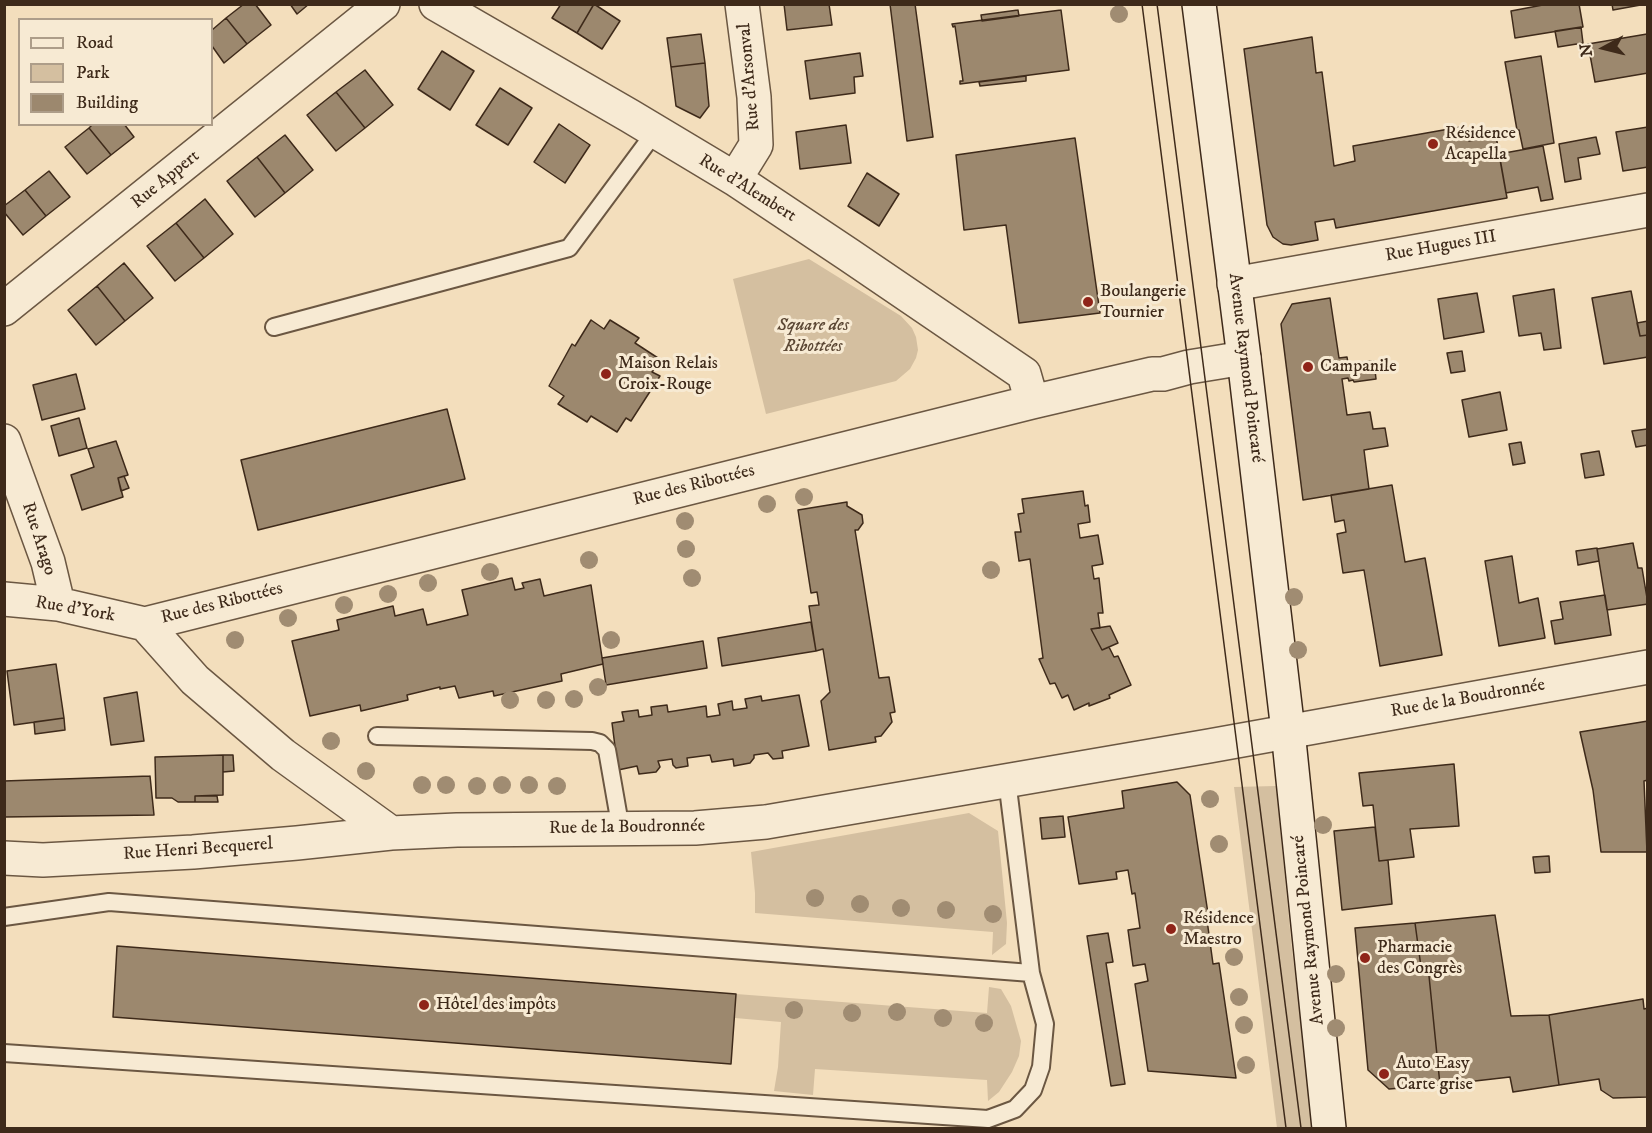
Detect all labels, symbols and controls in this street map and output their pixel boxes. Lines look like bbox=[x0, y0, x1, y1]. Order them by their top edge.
legend bbox=[18, 18, 213, 126]
north arrow bbox=[1574, 18, 1634, 78]
street label: Rue d'Arsonval bbox=[735, 22, 765, 132]
text: Road bbox=[76, 32, 113, 54]
text: N bbox=[1575, 42, 1597, 58]
text: Park bbox=[76, 62, 110, 84]
text: Building bbox=[76, 92, 138, 114]
place label: Résidence Acapella bbox=[1445, 123, 1516, 166]
marker: Résidence Acapella bbox=[1426, 137, 1440, 151]
street label: Rue Appert bbox=[128, 146, 204, 214]
street label: Rue d'Alembert bbox=[694, 150, 800, 228]
street label: Rue Hugues III bbox=[1384, 227, 1498, 267]
street label: Avenue Raymond Poincaré bbox=[1223, 272, 1267, 464]
place label: Boulangerie Tournier bbox=[1100, 281, 1186, 324]
marker: Boulangerie Tournier bbox=[1081, 295, 1095, 309]
park label: Square des Ribottées bbox=[777, 315, 849, 358]
place label: Maison Relais Croix-Rouge bbox=[618, 353, 718, 395]
place label: Campanile bbox=[1320, 356, 1397, 378]
marker: Campanile bbox=[1301, 360, 1315, 374]
marker: Maison Relais Croix-Rouge bbox=[599, 367, 613, 381]
street label: Rue des Ribottées bbox=[631, 460, 757, 512]
street label: Rue Arago bbox=[16, 500, 60, 578]
street label: Rue des Ribottées bbox=[159, 578, 285, 630]
street label: Rue d'York bbox=[34, 592, 116, 628]
street label: Rue de la Boudronnée bbox=[1389, 675, 1547, 723]
street label: Rue de la Boudronnée bbox=[549, 816, 705, 840]
street label: Rue Henri Becquerel bbox=[122, 834, 274, 866]
street label: Avenue Raymond Poincaré bbox=[1288, 834, 1330, 1026]
place label: Résidence Maestro bbox=[1183, 908, 1254, 950]
marker: Résidence Maestro bbox=[1164, 922, 1178, 936]
place label: Pharmacie des Congrès bbox=[1377, 937, 1462, 980]
marker: Pharmacie des Congrès bbox=[1358, 951, 1372, 965]
place label: Hôtel des impôts bbox=[436, 994, 556, 1016]
marker: Hôtel des impôts bbox=[417, 998, 431, 1012]
place label: Auto Easy Carte grise bbox=[1396, 1053, 1473, 1096]
marker: Auto Easy Carte grise bbox=[1377, 1067, 1391, 1081]

